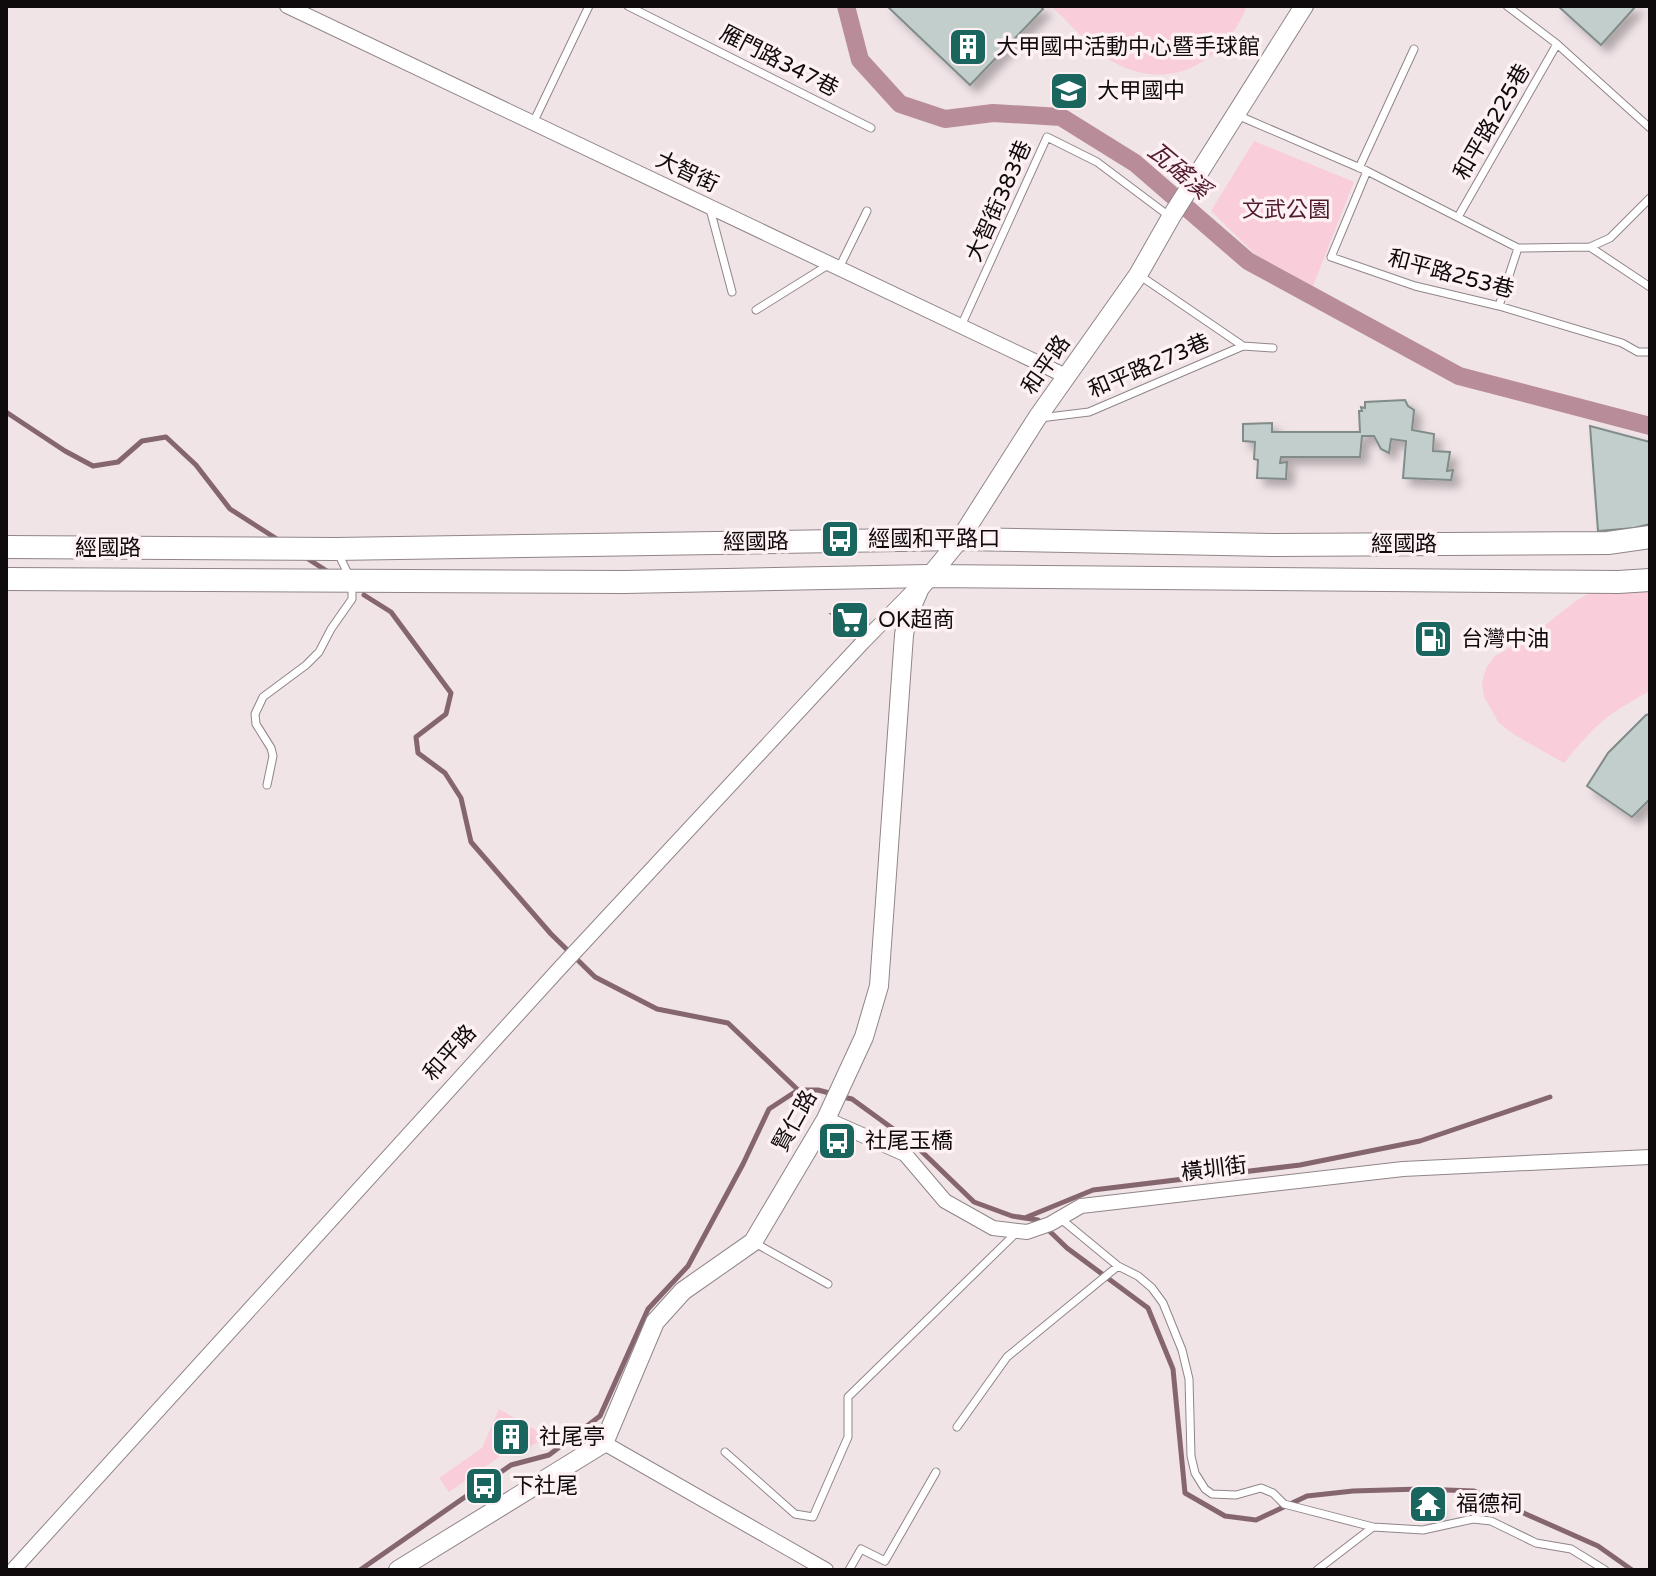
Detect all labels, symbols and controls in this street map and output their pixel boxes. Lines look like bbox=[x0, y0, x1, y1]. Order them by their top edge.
street label: 雁門路347巷 bbox=[715, 20, 843, 102]
building icon: 大甲國中活動中心暨手球館 bbox=[947, 26, 989, 68]
place label: 大甲國中活動中心暨手球館 bbox=[996, 34, 1260, 60]
street label: 和平路225巷 bbox=[1448, 59, 1536, 185]
school or university icon: 大甲國中 bbox=[1048, 70, 1090, 112]
place label: 大甲國中 bbox=[1097, 78, 1185, 104]
street label: 大智街383巷 bbox=[961, 137, 1037, 265]
water label: 瓦磘溪 bbox=[1142, 137, 1218, 207]
street label: 大智街 bbox=[652, 146, 722, 198]
park label: 文武公園 bbox=[1242, 197, 1330, 223]
street label: 和平路253巷 bbox=[1385, 245, 1517, 303]
street label: 和平路273巷 bbox=[1084, 329, 1214, 403]
street label: 和平路 bbox=[1016, 331, 1076, 399]
bus stop icon: 經國和平路口 bbox=[819, 518, 861, 560]
place label: 經國和平路口 bbox=[868, 526, 1000, 552]
street label: 經國路 bbox=[723, 528, 789, 556]
street label: 經國路 bbox=[1371, 531, 1437, 557]
street label: 經國路 bbox=[75, 535, 141, 561]
supermarket icon: OK超商 bbox=[829, 599, 871, 641]
place label: OK超商 bbox=[878, 607, 955, 633]
fuel station icon: 台灣中油 bbox=[1412, 618, 1454, 660]
place label: 台灣中油 bbox=[1461, 626, 1549, 652]
street label: 和平路 bbox=[418, 1020, 482, 1086]
street label: 賢仁路 bbox=[768, 1086, 822, 1156]
bus stop icon: 社尾玉橋 bbox=[816, 1120, 858, 1162]
place label: 社尾玉橋 bbox=[865, 1128, 953, 1154]
street label: 橫圳街 bbox=[1180, 1152, 1248, 1186]
building icon: 社尾亭 bbox=[490, 1416, 532, 1458]
place label: 社尾亭 bbox=[539, 1424, 605, 1450]
bus stop icon: 下社尾 bbox=[463, 1465, 505, 1507]
place label: 下社尾 bbox=[512, 1473, 578, 1499]
temple icon: 福德祠 bbox=[1407, 1483, 1449, 1525]
place label: 福德祠 bbox=[1456, 1491, 1522, 1517]

